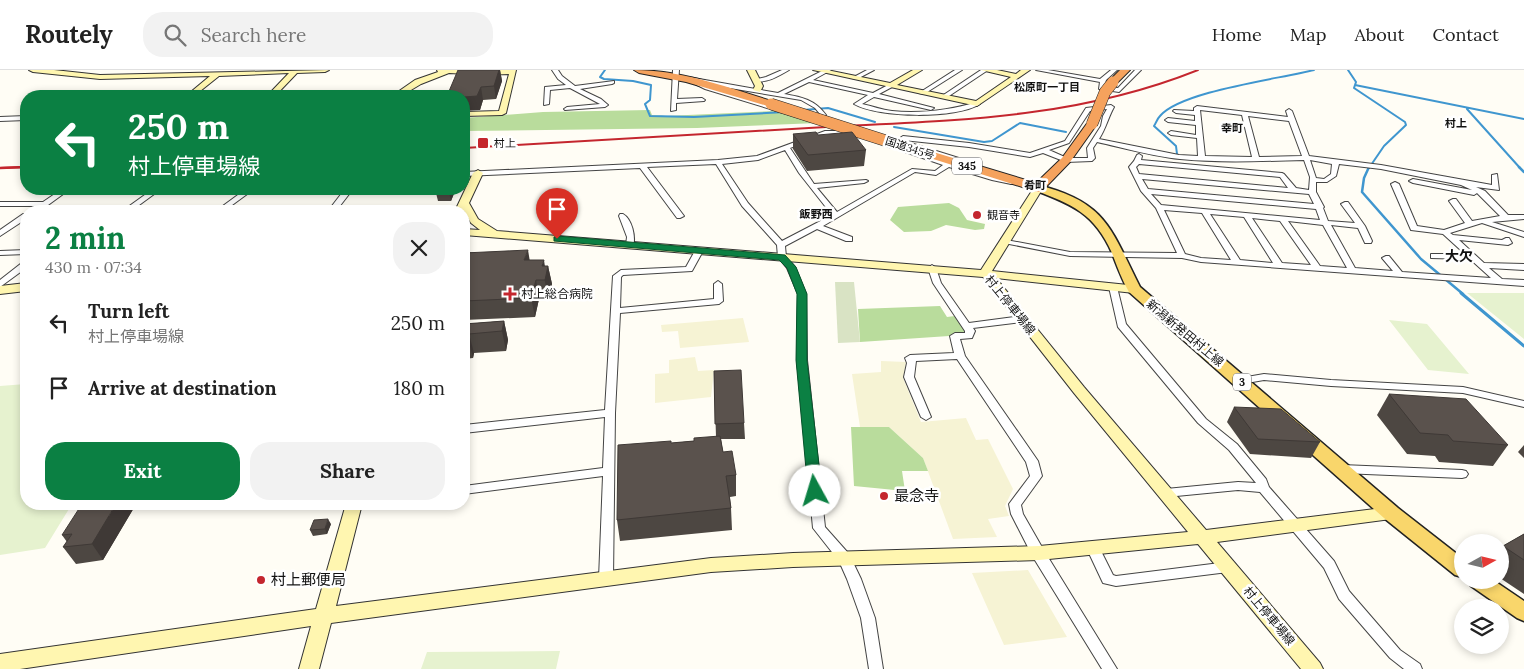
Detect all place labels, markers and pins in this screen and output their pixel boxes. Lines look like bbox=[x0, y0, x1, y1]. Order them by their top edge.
marker: 村上 bbox=[476, 136, 490, 150]
place label: 村上 bbox=[494, 136, 516, 150]
pin bbox=[536, 188, 578, 239]
place label: 観音寺 bbox=[987, 208, 1020, 222]
marker: 観音寺 bbox=[971, 209, 983, 221]
place label: 村上総合病院 bbox=[521, 286, 593, 301]
marker: 村上総合病院 bbox=[503, 287, 517, 301]
place label: 最念寺 bbox=[894, 486, 939, 505]
marker: 最念寺 bbox=[878, 490, 890, 502]
place label: 村上郵便局 bbox=[271, 570, 346, 589]
marker: 村上郵便局 bbox=[255, 574, 267, 586]

